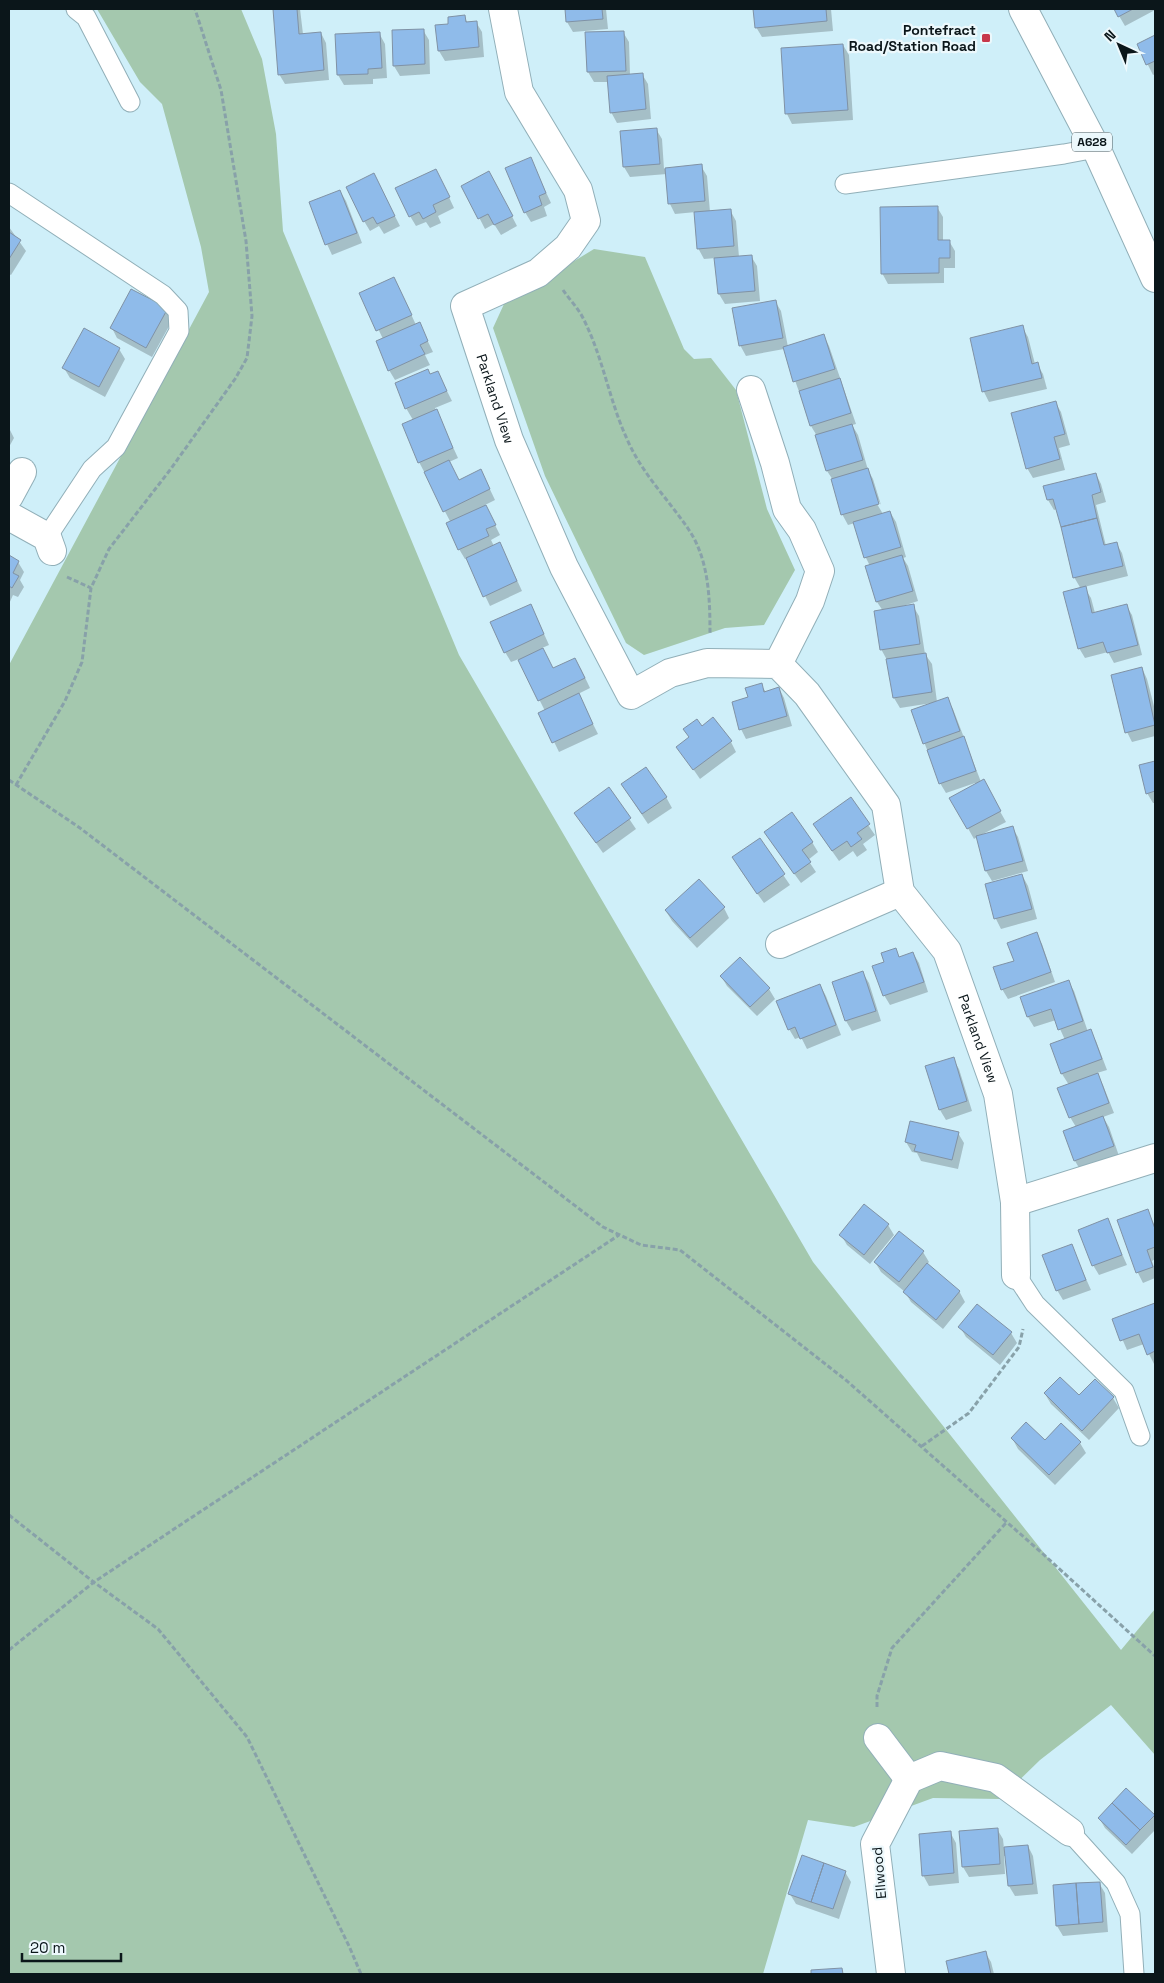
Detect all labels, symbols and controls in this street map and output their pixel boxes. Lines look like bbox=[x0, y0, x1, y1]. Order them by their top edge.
north arrow bbox=[1094, 20, 1144, 70]
place label: Pontefract Road/Station Road bbox=[849, 21, 976, 55]
text: N bbox=[1100, 26, 1120, 45]
marker: Pontefract Road/Station Road bbox=[980, 32, 992, 44]
road number: A628 bbox=[1072, 132, 1112, 152]
street label: Parkland View bbox=[472, 352, 519, 446]
street label: Parkland View bbox=[954, 992, 1002, 1086]
street label: Ellwood bbox=[868, 1846, 890, 1900]
scale bar bbox=[22, 1930, 121, 1962]
text: 20 m bbox=[30, 1938, 65, 1957]

